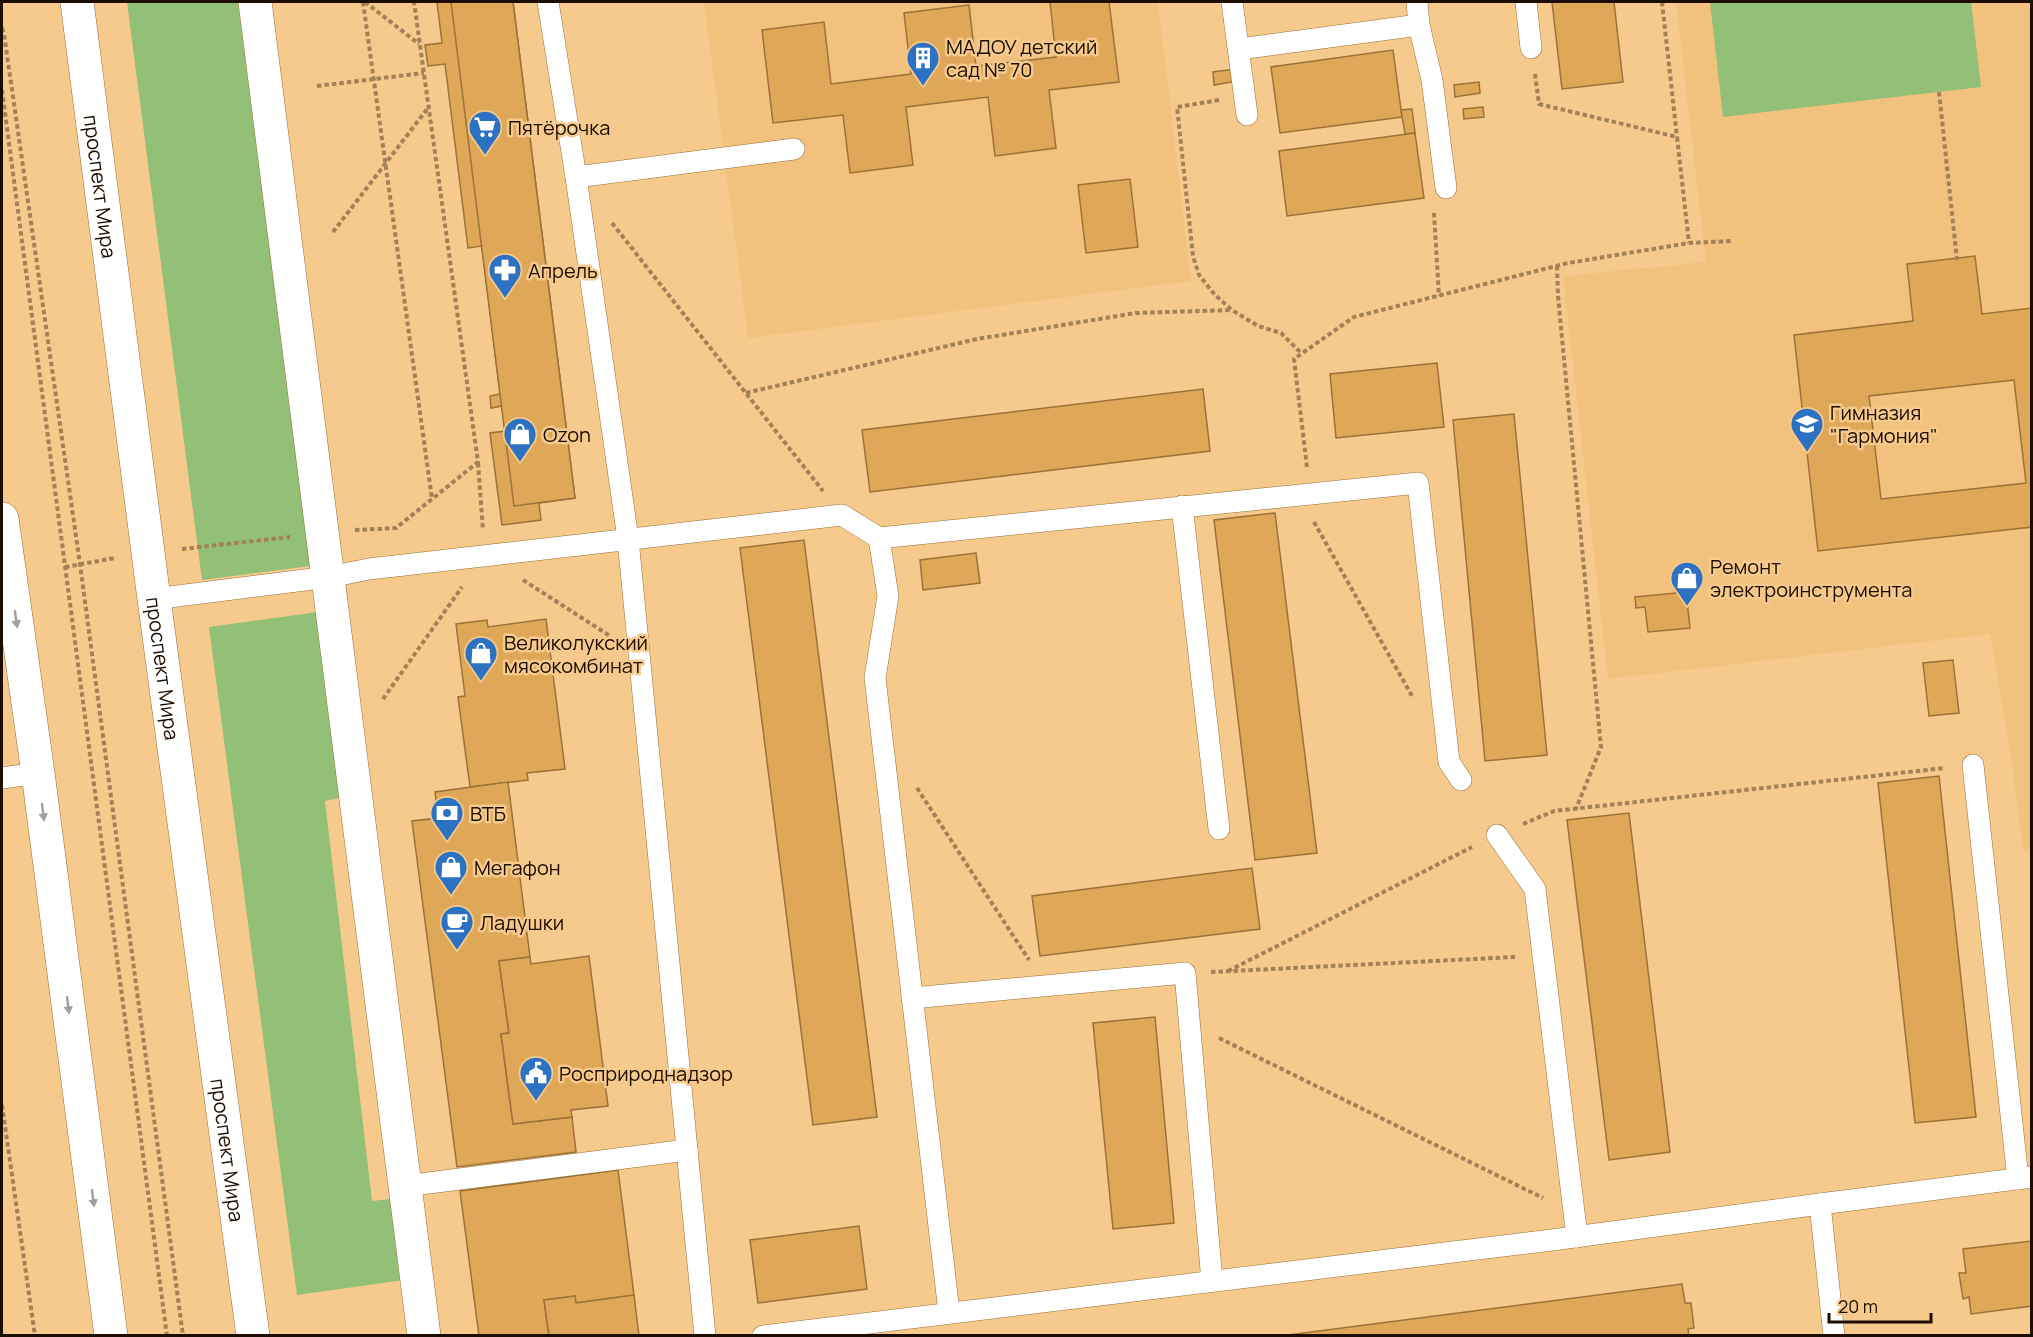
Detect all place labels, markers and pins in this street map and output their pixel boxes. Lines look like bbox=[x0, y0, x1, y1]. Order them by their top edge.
place label: МАДОУ детский сад № 70 bbox=[946, 33, 1097, 83]
building icon: МАДОУ детский сад № 70 bbox=[905, 40, 941, 87]
supermarket icon: Пятёрочка bbox=[467, 109, 503, 156]
place label: Пятёрочка bbox=[508, 114, 610, 141]
pharmacy icon: Апрель bbox=[487, 252, 523, 299]
place label: Апрель bbox=[528, 257, 598, 284]
place label: Гимназия "Гармония" bbox=[1830, 399, 1938, 449]
school or university icon: Гимназия "Гармония" bbox=[1789, 406, 1825, 453]
shop icon: Ozon bbox=[502, 416, 538, 463]
place label: Ozon bbox=[543, 421, 591, 448]
place label: Ремонт электроинструмента bbox=[1710, 553, 1912, 603]
shop icon: Ремонт электроинструмента bbox=[1669, 560, 1705, 607]
place label: Великолукский мясокомбинат bbox=[504, 629, 648, 679]
shop icon: Великолукский мясокомбинат bbox=[463, 635, 499, 682]
bank icon: ВТБ bbox=[429, 795, 465, 842]
place label: ВТБ bbox=[470, 800, 506, 827]
shop icon: Мегафон bbox=[433, 849, 469, 896]
place label: Мегафон bbox=[474, 854, 561, 881]
cafe icon: Ладушки bbox=[439, 904, 475, 951]
place label: Ладушки bbox=[480, 909, 564, 936]
public building icon: Росприроднадзор bbox=[518, 1055, 554, 1102]
place label: Росприроднадзор bbox=[559, 1060, 733, 1087]

